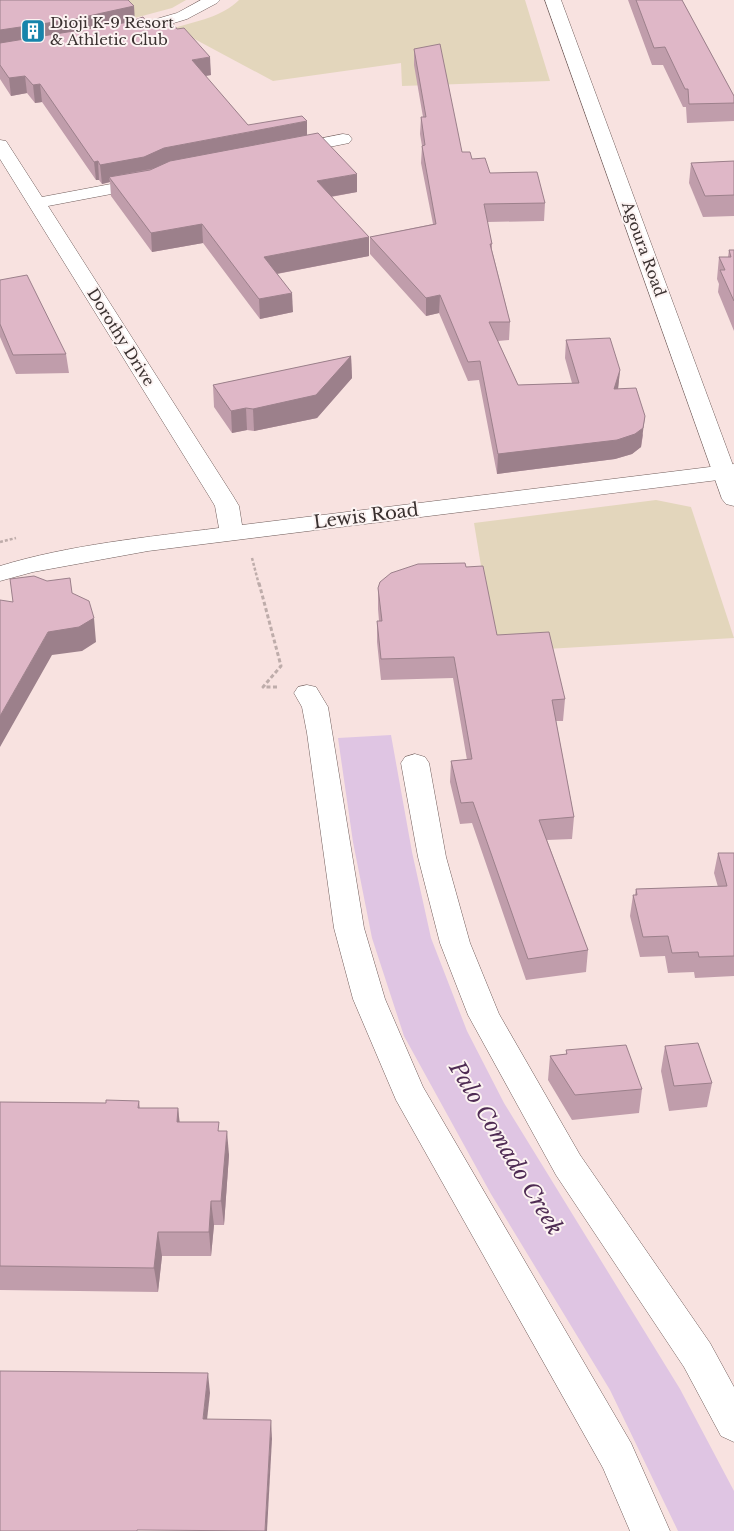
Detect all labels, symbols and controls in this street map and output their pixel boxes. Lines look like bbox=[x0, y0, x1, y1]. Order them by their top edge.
place label: Dioji K-9 Resort & Athletic Club bbox=[50, 13, 174, 49]
building icon: Dioji K-9 Resort & Athletic Club bbox=[20, 18, 46, 44]
street label: Agoura Road bbox=[618, 198, 670, 299]
street label: Dorothy Drive bbox=[83, 285, 159, 389]
street label: Lewis Road bbox=[312, 499, 420, 533]
water label: Palo Comado Creek bbox=[443, 1055, 569, 1240]

